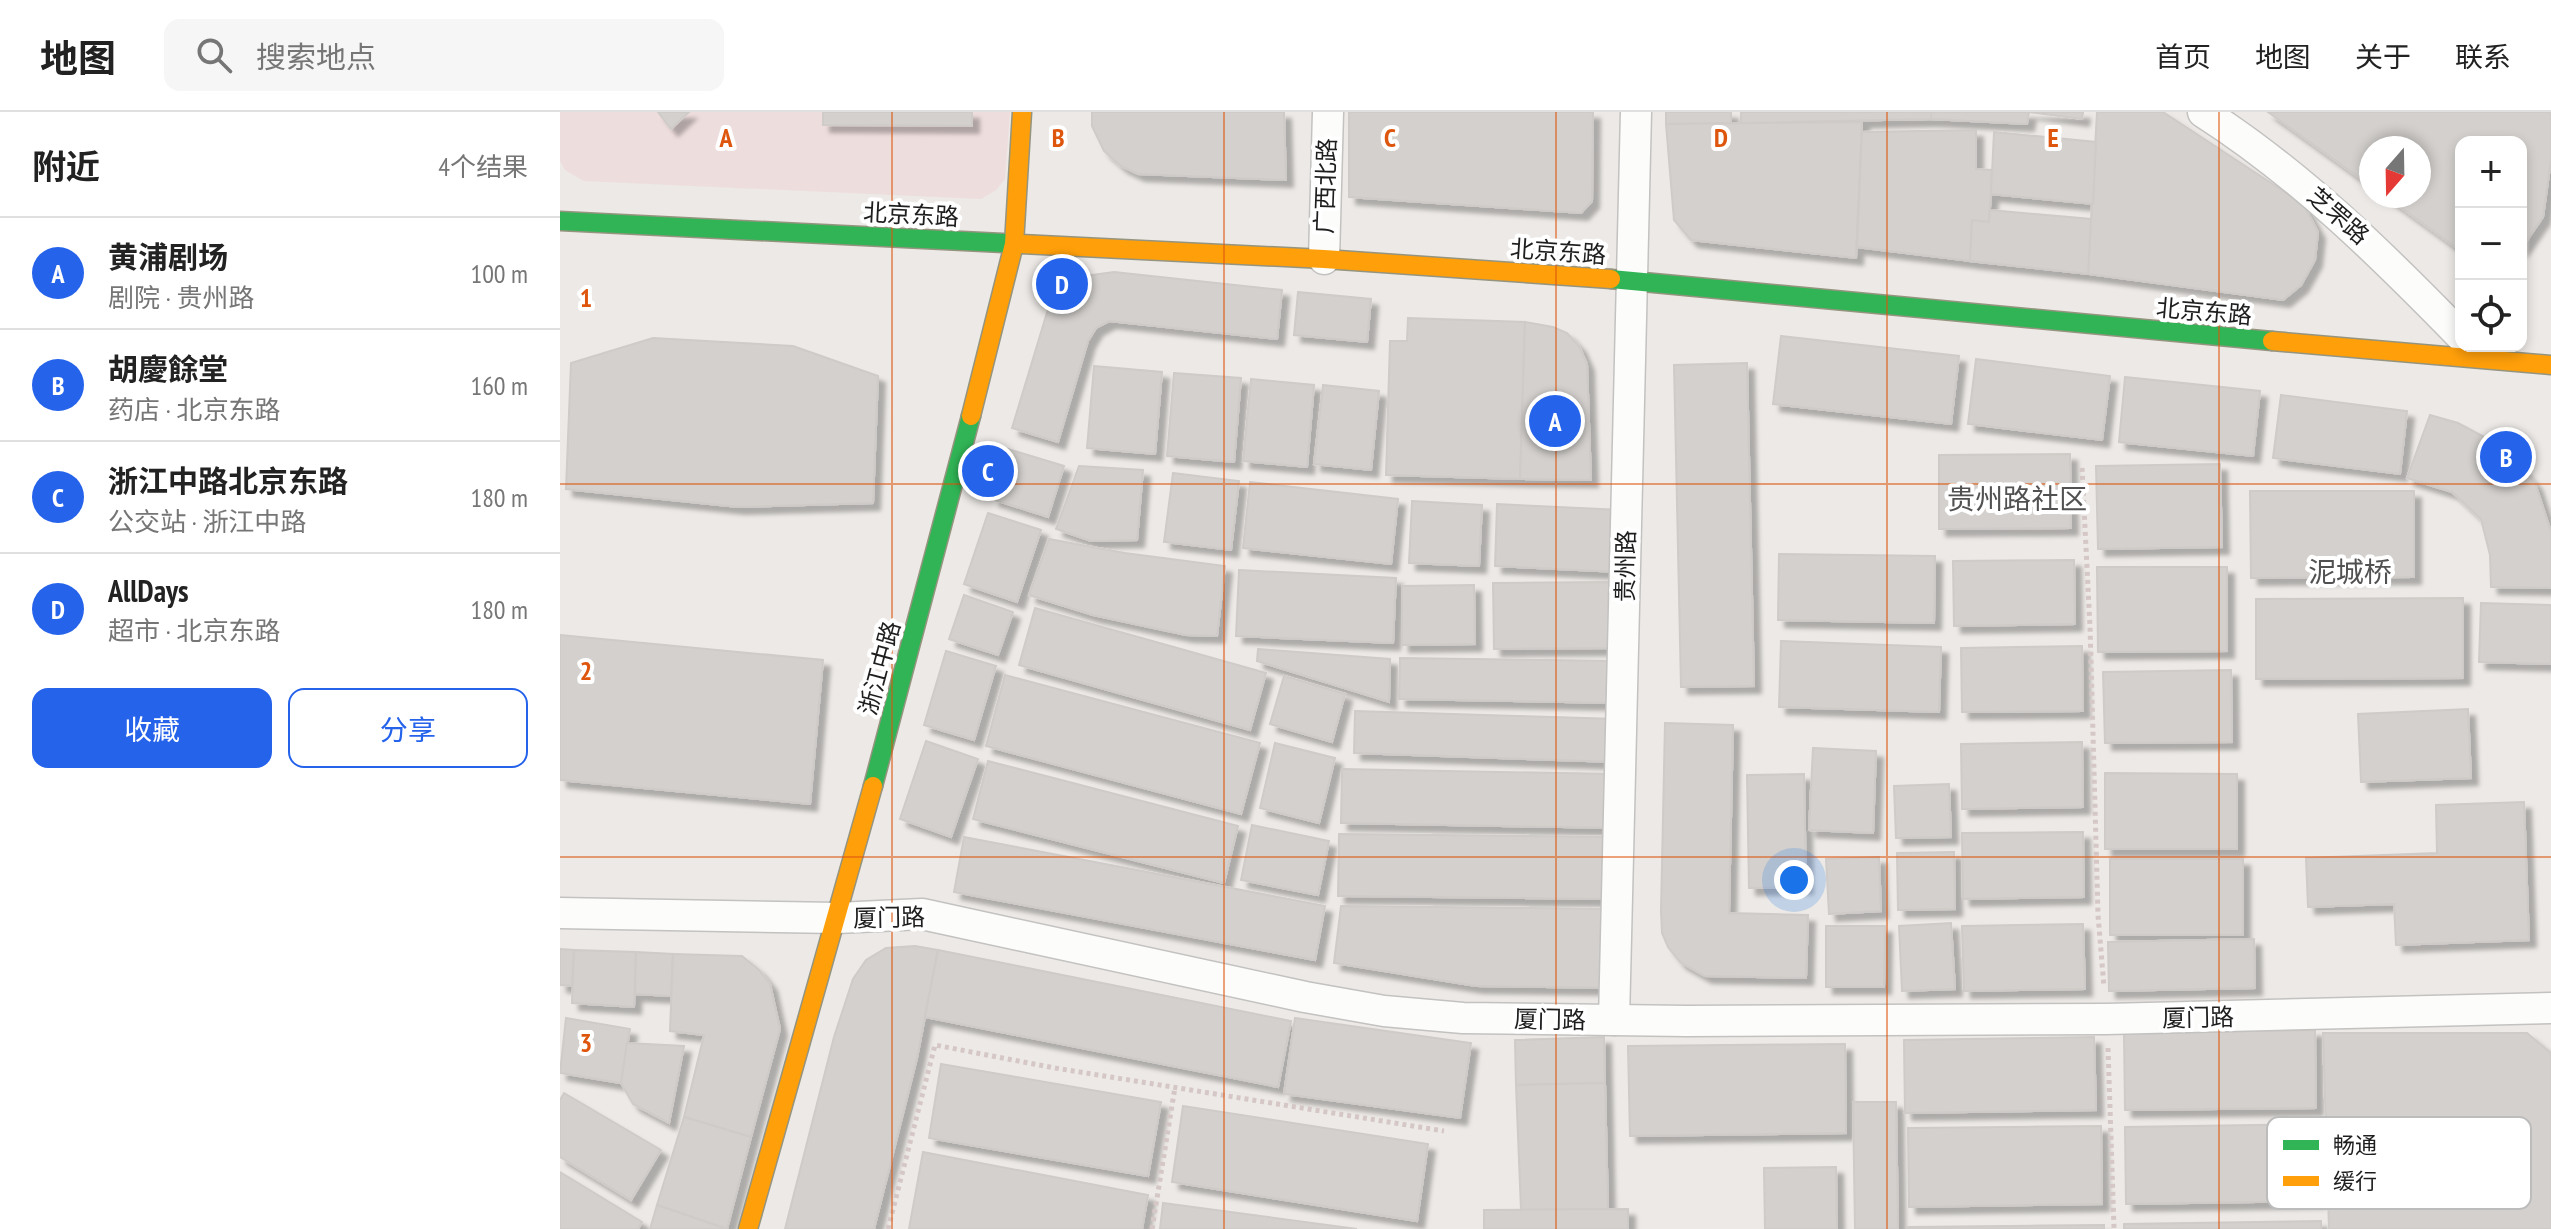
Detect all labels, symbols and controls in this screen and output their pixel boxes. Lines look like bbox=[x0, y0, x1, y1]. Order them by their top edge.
search box bbox=[164, 19, 724, 91]
text: 地图 bbox=[40, 33, 116, 82]
icon: search bbox=[192, 33, 236, 77]
text: 搜索地点 bbox=[256, 37, 376, 76]
text: 首页 bbox=[2155, 38, 2211, 75]
text: 地图 bbox=[2255, 38, 2311, 75]
text: 关于 bbox=[2355, 38, 2411, 75]
text: 联系 bbox=[2455, 38, 2511, 75]
text: A bbox=[718, 121, 733, 154]
text: B bbox=[1052, 121, 1065, 154]
text: C bbox=[1384, 121, 1396, 154]
text: D bbox=[1714, 121, 1728, 154]
text: E bbox=[2047, 121, 2059, 154]
north arrow bbox=[2359, 136, 2431, 208]
map controls bbox=[2455, 136, 2527, 352]
button: + bbox=[2455, 136, 2527, 208]
street label: 广西北路 bbox=[1308, 137, 1343, 234]
text: 附近 bbox=[32, 144, 100, 188]
text: 4个结果 bbox=[438, 150, 528, 183]
street label: 芝罘路 bbox=[2301, 180, 2376, 251]
street label: 北京东路 bbox=[862, 197, 960, 232]
button: − bbox=[2455, 208, 2527, 280]
street label: 北京东路 bbox=[1509, 233, 1607, 270]
text: 黄浦剧场 bbox=[108, 237, 228, 276]
pin: D bbox=[1036, 254, 1088, 314]
text: A bbox=[51, 257, 65, 290]
text: 100 m bbox=[470, 257, 528, 290]
button: locate bbox=[2455, 280, 2527, 352]
text: 剧院 · 贵州路 bbox=[108, 281, 255, 314]
text: 1 bbox=[580, 281, 592, 314]
street label: 北京东路 bbox=[2155, 292, 2253, 331]
text: 胡慶餘堂 bbox=[108, 349, 228, 388]
text: B bbox=[52, 369, 64, 402]
text: 160 m bbox=[470, 369, 528, 402]
pin: A bbox=[1529, 391, 1581, 451]
text: 药店 · 北京东路 bbox=[108, 393, 281, 426]
pin: B bbox=[2480, 427, 2532, 487]
pin: C bbox=[962, 441, 1014, 501]
text: 浙江中路北京东路 bbox=[108, 461, 348, 500]
district label: 贵州路社区 bbox=[1947, 480, 2087, 517]
text: C bbox=[52, 481, 64, 514]
text: 180 m bbox=[470, 481, 528, 514]
text: 公交站 · 浙江中路 bbox=[108, 505, 307, 538]
street label: 贵州路 bbox=[1609, 530, 1642, 602]
district label: 泥城桥 bbox=[2308, 553, 2392, 590]
text: AllDays bbox=[108, 571, 189, 610]
text: D bbox=[51, 593, 65, 626]
text: 180 m bbox=[470, 593, 528, 626]
text: 超市 · 北京东路 bbox=[108, 614, 281, 647]
street label: 浙江中路 bbox=[852, 617, 907, 718]
text: 2 bbox=[580, 654, 592, 687]
button: 收藏 bbox=[32, 688, 272, 768]
button: 分享 bbox=[288, 688, 528, 768]
your location bbox=[1774, 860, 1814, 900]
street label: 厦门路 bbox=[853, 901, 925, 934]
street label: 厦门路 bbox=[2162, 1001, 2234, 1034]
street label: 厦门路 bbox=[1514, 1003, 1586, 1036]
text: 3 bbox=[580, 1026, 592, 1059]
legend bbox=[2267, 1117, 2531, 1209]
text: 畅通 bbox=[2333, 1131, 2377, 1159]
text: 缓行 bbox=[2333, 1167, 2377, 1195]

